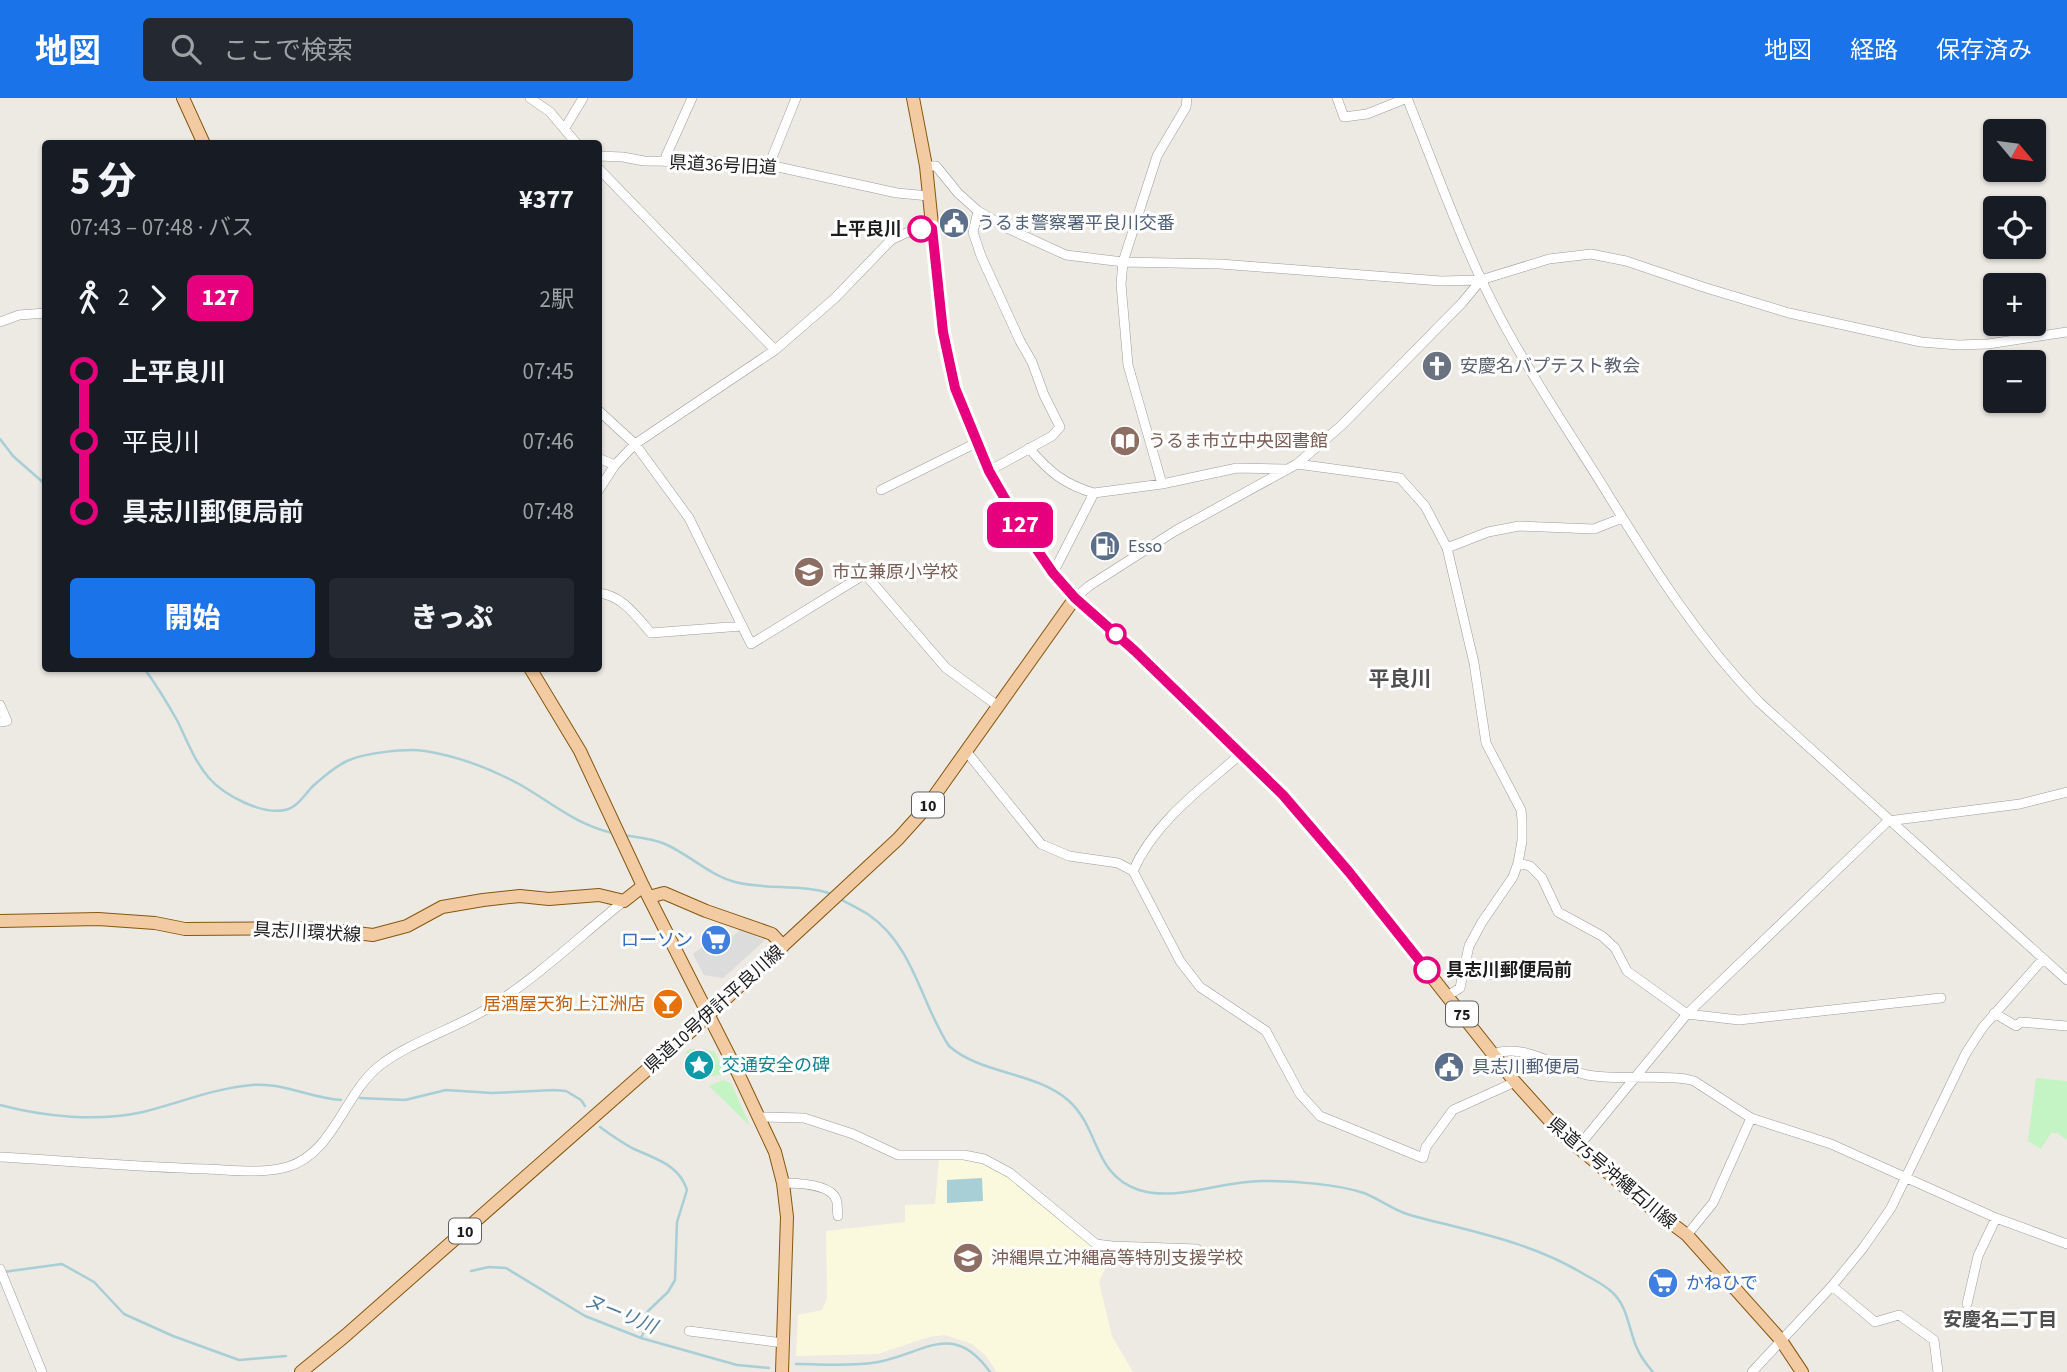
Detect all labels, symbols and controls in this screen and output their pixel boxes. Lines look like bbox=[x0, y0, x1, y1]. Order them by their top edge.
search box bbox=[143, 18, 633, 81]
text: 地図 bbox=[35, 28, 101, 75]
icon: search bbox=[167, 30, 205, 68]
text: ここで検索 bbox=[223, 32, 353, 69]
text: 地図 bbox=[1764, 33, 1812, 68]
text: 経路 bbox=[1850, 33, 1898, 68]
text: 保存済み bbox=[1936, 33, 2032, 68]
north arrow bbox=[1983, 119, 2046, 182]
map controls bbox=[1983, 119, 2046, 413]
street label: 県道36号旧道 bbox=[668, 150, 778, 181]
text: 5 分 bbox=[70, 155, 136, 209]
text: ¥377 bbox=[519, 181, 574, 218]
button: locate bbox=[1983, 196, 2046, 259]
public building icon: うるま警察署平良川交番 bbox=[937, 206, 971, 240]
text: 07:43 – 07:48 · バス bbox=[70, 211, 254, 244]
place label: うるま警察署平良川交番 bbox=[977, 211, 1175, 236]
marker: 上平良川 bbox=[908, 216, 934, 242]
place label: 上平良川 bbox=[830, 217, 902, 242]
button: + bbox=[1983, 273, 2046, 336]
icon: walk bbox=[70, 279, 108, 317]
icon: forward bbox=[139, 279, 177, 317]
text: 127 bbox=[201, 280, 239, 315]
text: 2 bbox=[118, 281, 129, 314]
text: 2駅 bbox=[540, 283, 574, 316]
church icon: 安慶名バプテスト教会 bbox=[1420, 349, 1454, 383]
button: − bbox=[1983, 350, 2046, 413]
text: 上平良川 bbox=[122, 354, 226, 391]
place label: 安慶名バプテスト教会 bbox=[1460, 354, 1640, 379]
text: 07:45 bbox=[523, 355, 574, 388]
text: 平良川 bbox=[122, 424, 200, 461]
library icon: うるま市立中央図書館 bbox=[1108, 424, 1142, 458]
text: 07:46 bbox=[523, 425, 574, 458]
place label: うるま市立中央図書館 bbox=[1148, 429, 1328, 454]
text: 具志川郵便局前 bbox=[122, 494, 304, 531]
text: 07:48 bbox=[523, 495, 574, 528]
line badge: 127 bbox=[980, 502, 1060, 548]
text: 127 bbox=[1001, 507, 1039, 542]
fuel station icon: Esso bbox=[1088, 529, 1122, 563]
place label: Esso bbox=[1128, 534, 1162, 559]
school or university icon: 市立兼原小学校 bbox=[792, 555, 826, 589]
place label: 市立兼原小学校 bbox=[832, 560, 958, 585]
button: 開始 bbox=[70, 578, 315, 658]
button: きっぷ bbox=[329, 578, 574, 658]
unlabelled marker bbox=[1106, 624, 1126, 644]
district label: 平良川 bbox=[1369, 664, 1432, 694]
road number: 10 bbox=[912, 792, 944, 818]
street label: 具志川環状線 bbox=[252, 917, 362, 948]
supermarket icon: ローソン bbox=[699, 923, 733, 957]
place label: ローソン bbox=[621, 928, 693, 953]
street label: 県道10号伊計平良川線 bbox=[639, 940, 790, 1079]
marker: 具志川郵便局前 bbox=[1414, 957, 1440, 983]
place label: 具志川郵便局前 bbox=[1446, 958, 1572, 983]
bar icon: 居酒屋天狗上江洲店 bbox=[651, 987, 685, 1021]
place label: 居酒屋天狗上江洲店 bbox=[483, 992, 645, 1017]
road number: 75 bbox=[1446, 1002, 1478, 1026]
place icon: 交通安全の碑 bbox=[682, 1048, 716, 1082]
public building icon: 具志川郵便局 bbox=[1432, 1050, 1466, 1084]
place label: 交通安全の碑 bbox=[722, 1053, 830, 1078]
place label: 具志川郵便局 bbox=[1472, 1055, 1580, 1080]
street label: 県道75号沖縄石川線 bbox=[1542, 1112, 1682, 1235]
road number: 10 bbox=[449, 1218, 481, 1244]
school or university icon: 沖縄県立沖縄高等特別支援学校 bbox=[951, 1241, 985, 1275]
place label: 沖縄県立沖縄高等特別支援学校 bbox=[991, 1246, 1243, 1271]
supermarket icon: かねひで bbox=[1646, 1266, 1680, 1300]
place label: かねひで bbox=[1686, 1271, 1758, 1296]
water label: ヌーリ川 bbox=[580, 1288, 663, 1342]
district label: 安慶名二丁目 bbox=[1943, 1307, 2057, 1334]

